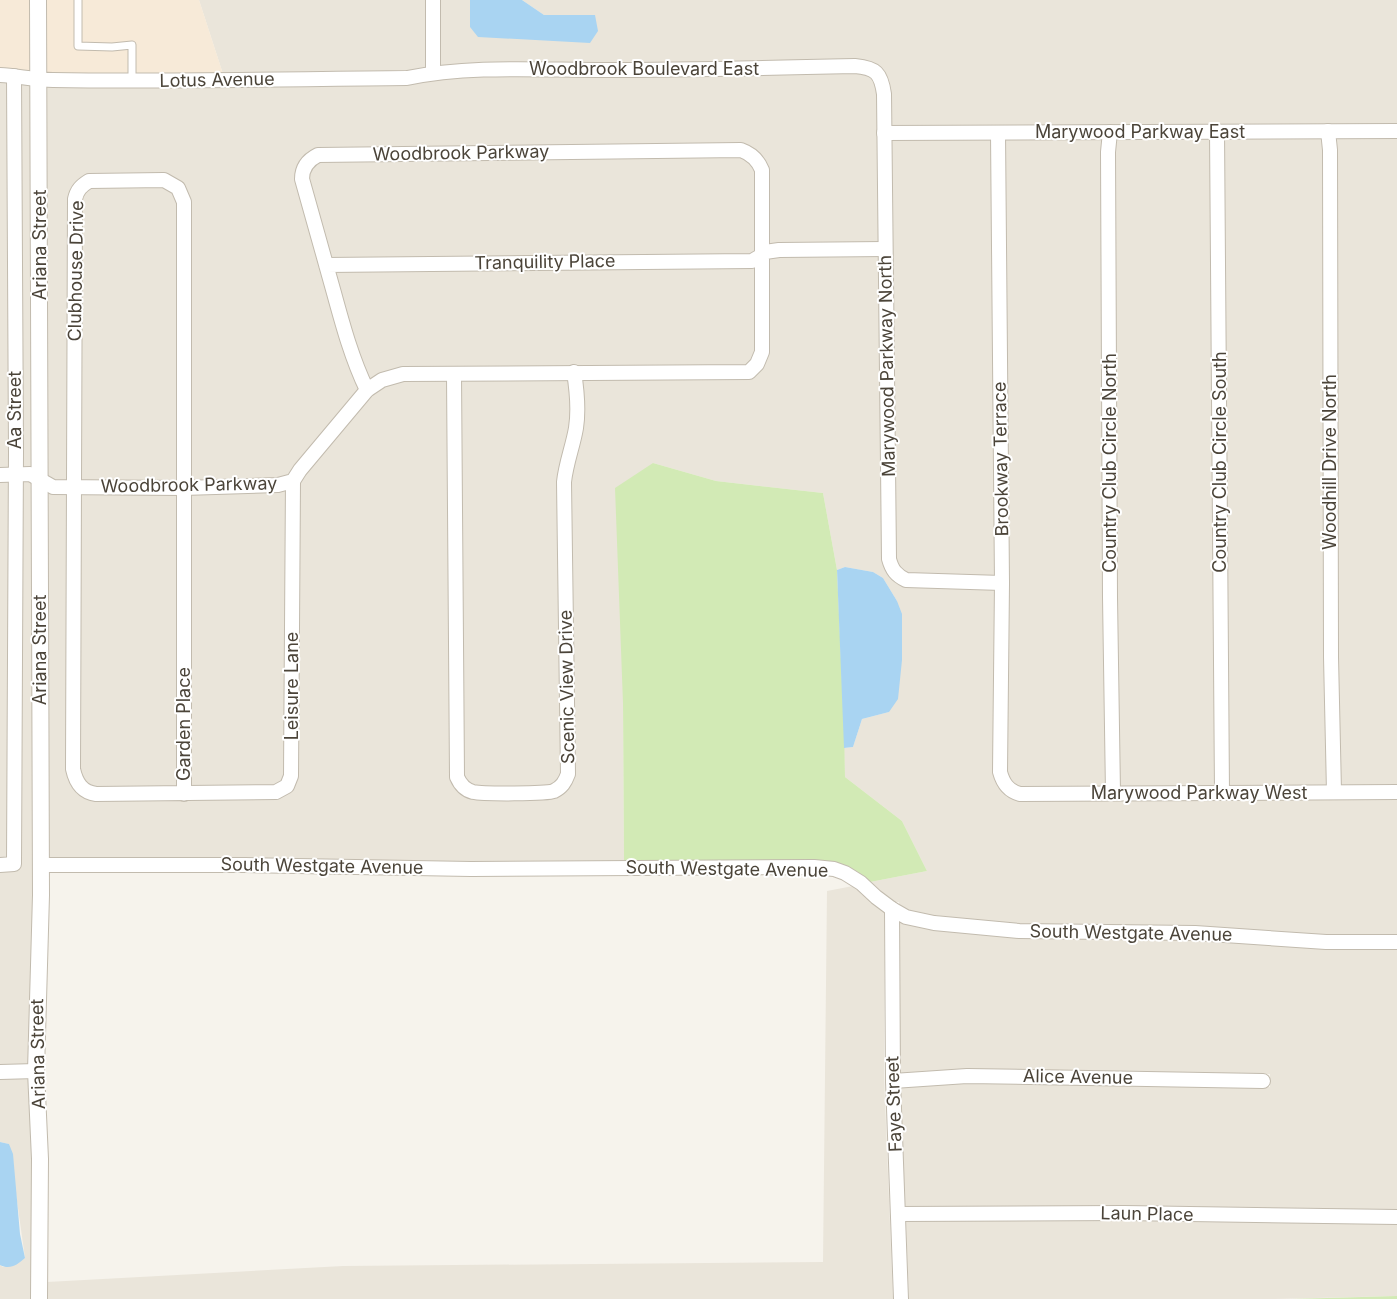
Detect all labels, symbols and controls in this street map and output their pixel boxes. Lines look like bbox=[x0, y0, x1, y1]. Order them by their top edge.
street label: Woodbrook Boulevard East bbox=[529, 58, 759, 79]
street label: Lotus Avenue bbox=[159, 68, 275, 91]
street label: Marywood Parkway East bbox=[1035, 121, 1245, 142]
street label: Woodbrook Parkway bbox=[372, 140, 550, 165]
street label: Ariana Street bbox=[29, 190, 50, 300]
street label: Clubhouse Drive bbox=[64, 200, 87, 342]
street label: Tranquility Place bbox=[474, 250, 616, 273]
street label: Marywood Parkway North bbox=[874, 255, 899, 477]
street label: Country Club Circle South bbox=[1209, 351, 1230, 573]
street label: Country Club Circle North bbox=[1099, 353, 1120, 573]
street label: Aa Street bbox=[4, 371, 25, 449]
street label: Woodhill Drive North bbox=[1319, 374, 1340, 550]
street label: Brookway Terrace bbox=[989, 381, 1012, 537]
street label: Woodbrook Parkway bbox=[100, 472, 278, 497]
street label: Ariana Street bbox=[29, 595, 50, 705]
street label: Scenic View Drive bbox=[555, 610, 578, 764]
street label: Leisure Lane bbox=[281, 632, 302, 740]
street label: Garden Place bbox=[173, 667, 194, 781]
street label: Marywood Parkway West bbox=[1091, 782, 1307, 803]
street label: South Westgate Avenue bbox=[220, 853, 424, 878]
street label: South Westgate Avenue bbox=[625, 856, 829, 881]
street label: South Westgate Avenue bbox=[1029, 920, 1233, 945]
street label: Ariana Street bbox=[26, 998, 49, 1109]
street label: Faye Street bbox=[881, 1056, 906, 1152]
street label: Alice Avenue bbox=[1023, 1065, 1133, 1088]
street label: Laun Place bbox=[1100, 1202, 1194, 1225]

